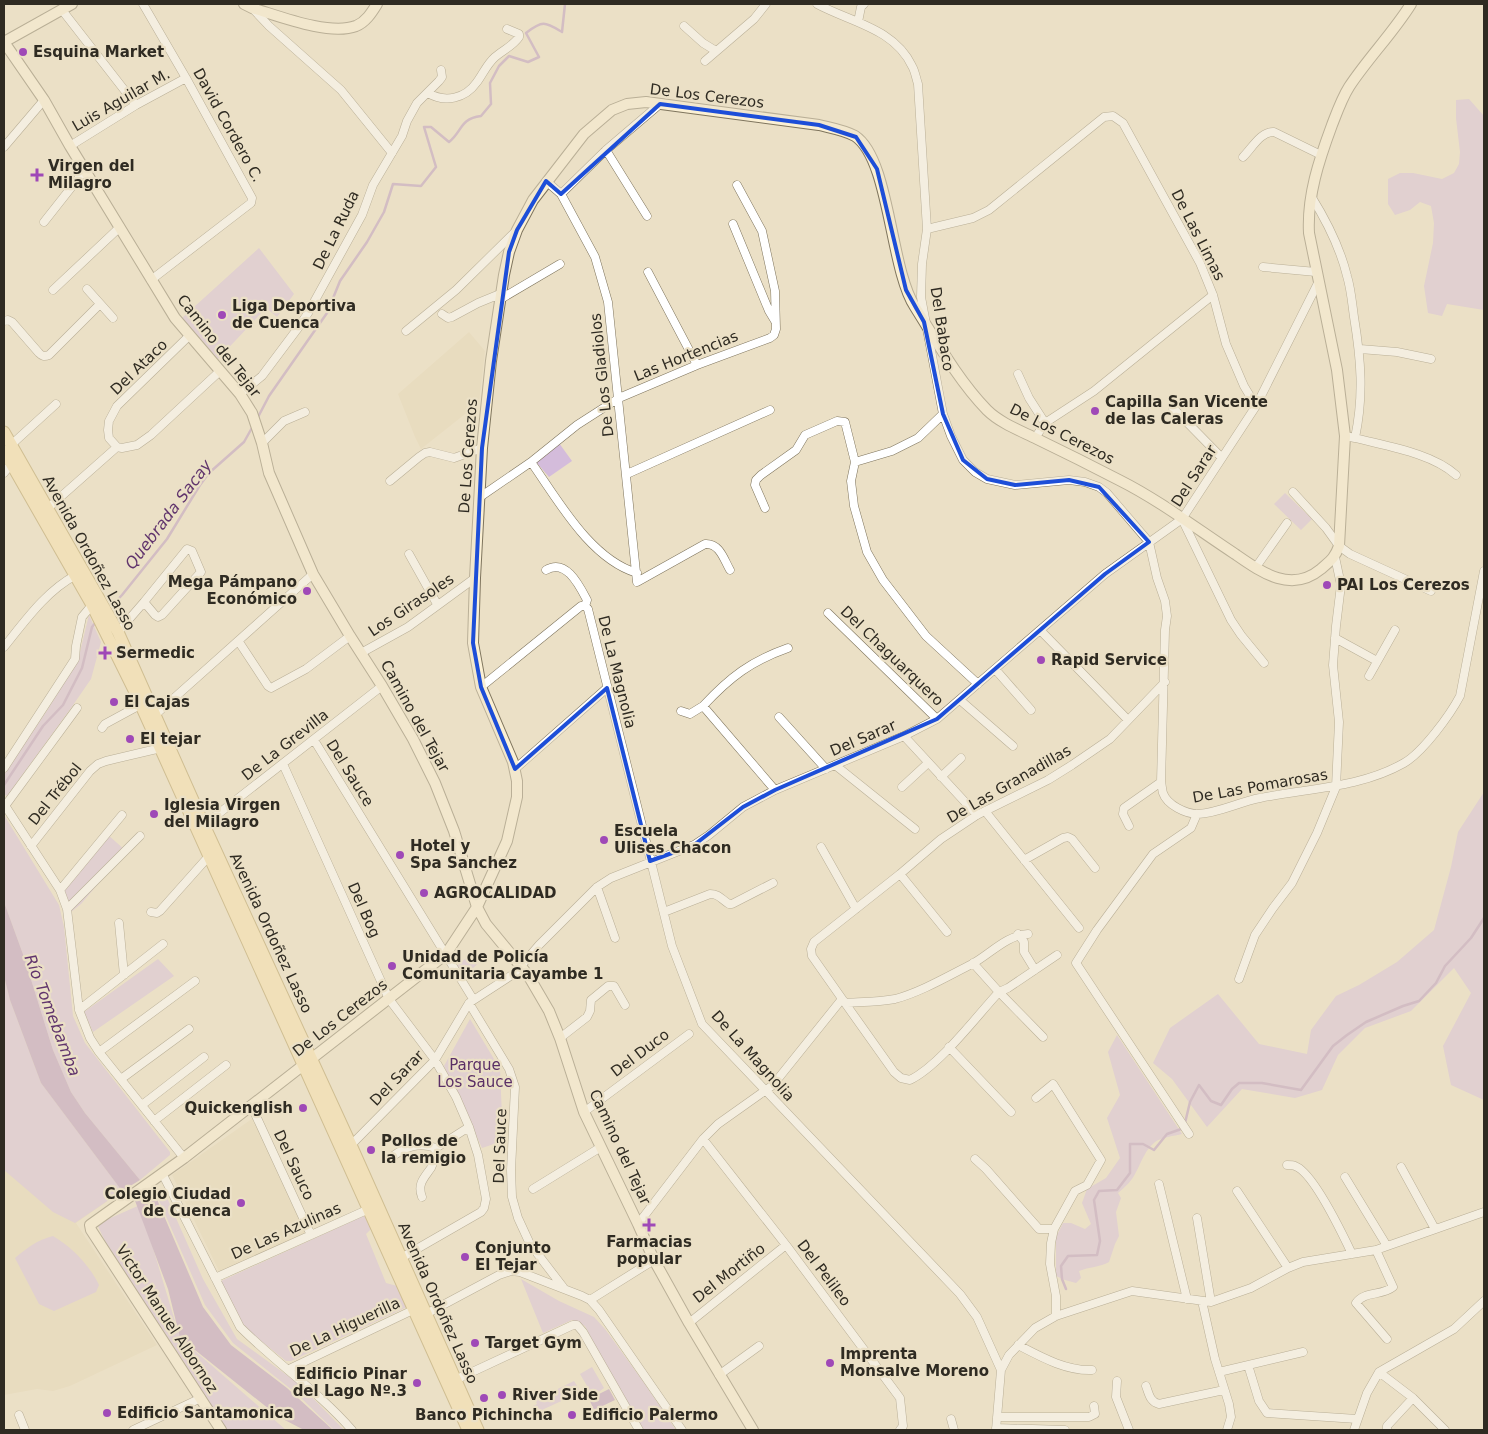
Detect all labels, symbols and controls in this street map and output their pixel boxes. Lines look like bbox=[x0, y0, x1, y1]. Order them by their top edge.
place label: Esquina Market bbox=[33, 43, 164, 61]
marker: Esquina Market bbox=[17, 46, 29, 58]
street label: Luis Aguilar M. bbox=[69, 65, 173, 135]
street label: David Cordero C. bbox=[189, 65, 267, 185]
street label: De Los Cerezos bbox=[649, 80, 765, 112]
place label: Virgen del Milagro bbox=[48, 157, 135, 192]
marker: Virgen del Milagro bbox=[30, 168, 44, 182]
street label: De Las Limas bbox=[1167, 186, 1229, 284]
street label: De La Ruda bbox=[309, 187, 363, 273]
street label: Del Babaco bbox=[926, 285, 958, 373]
street label: Camino del Tejar bbox=[173, 291, 265, 401]
place label: Liga Deportiva de Cuenca bbox=[232, 297, 356, 332]
marker: Liga Deportiva de Cuenca bbox=[216, 309, 228, 321]
street label: De Los Gladiolos bbox=[587, 312, 617, 438]
street label: Las Hortencias bbox=[631, 327, 741, 385]
street label: Del Ataco bbox=[107, 335, 171, 399]
place label: Capilla San Vicente de las Caleras bbox=[1105, 393, 1268, 428]
street label: De Los Cerezos bbox=[455, 398, 481, 514]
street label: De Los Cerezos bbox=[1007, 400, 1117, 468]
marker: Capilla San Vicente de las Caleras bbox=[1089, 405, 1101, 417]
street label: Del Sarar bbox=[1167, 441, 1221, 510]
water label: Quebrada Sacay bbox=[121, 455, 216, 573]
street label: Avenida Ordoñez Lasso bbox=[39, 472, 139, 634]
street label: Los Girasoles bbox=[365, 570, 457, 640]
place label: Mega Pámpano Económico bbox=[168, 573, 297, 608]
place label: PAI Los Cerezos bbox=[1337, 576, 1470, 594]
marker: PAI Los Cerezos bbox=[1321, 579, 1333, 591]
marker: Mega Pámpano Económico bbox=[301, 585, 313, 597]
street label: Del Chaguarquero bbox=[837, 602, 947, 710]
street label: De La Magnolia bbox=[594, 614, 640, 730]
place label: Sermedic bbox=[116, 644, 195, 662]
marker: Sermedic bbox=[98, 646, 112, 660]
place label: Rapid Service bbox=[1051, 651, 1167, 669]
marker: Rapid Service bbox=[1035, 654, 1047, 666]
street label: Camino del Tejar bbox=[377, 657, 454, 776]
place label: El Cajas bbox=[124, 693, 190, 711]
marker: El Cajas bbox=[108, 696, 120, 708]
street label: De La Grevilla bbox=[238, 706, 332, 784]
street label: Del Sarar bbox=[827, 716, 899, 760]
place label: El tejar bbox=[140, 730, 201, 748]
marker: El tejar bbox=[124, 733, 136, 745]
street label: Del Sauce bbox=[322, 736, 378, 810]
street label: De Las Granadillas bbox=[944, 741, 1074, 827]
street label: Del Trébol bbox=[25, 759, 85, 829]
street label: De Las Pomarosas bbox=[1191, 765, 1329, 807]
place label: Iglesia Virgen del Milagro bbox=[164, 796, 281, 831]
marker: Iglesia Virgen del Milagro bbox=[148, 808, 160, 820]
place label: Escuela Ulises Chacon bbox=[614, 822, 731, 857]
marker: Escuela Ulises Chacon bbox=[598, 834, 610, 846]
place label: Hotel y Spa Sanchez bbox=[410, 837, 517, 872]
marker: Hotel y Spa Sanchez bbox=[394, 849, 406, 861]
street label: Avenida Ordoñez Lasso bbox=[226, 850, 316, 1016]
street label: Del Bog bbox=[344, 880, 384, 940]
place label: AGROCALIDAD bbox=[434, 884, 557, 902]
marker: AGROCALIDAD bbox=[418, 887, 430, 899]
place label: Unidad de Policía Comunitaria Cayambe 1 bbox=[402, 948, 603, 983]
water label: Río Tomebamba bbox=[21, 952, 85, 1079]
marker: Unidad de Policía Comunitaria Cayambe 1 bbox=[386, 960, 398, 972]
street label: De Los Cerezos bbox=[289, 975, 391, 1061]
street label: De La Magnolia bbox=[708, 1007, 798, 1105]
street label: Del Duco bbox=[607, 1025, 673, 1081]
street label: Del Sarar bbox=[366, 1046, 428, 1109]
park label: Parque Los Sauce bbox=[437, 1056, 513, 1091]
street label: Camino del Tejar bbox=[585, 1087, 655, 1208]
place label: Quickenglish bbox=[184, 1099, 293, 1117]
marker: Quickenglish bbox=[297, 1102, 309, 1114]
street label: Del Sauce bbox=[490, 1108, 510, 1184]
street label: Del Sauco bbox=[270, 1127, 318, 1203]
place label: Pollos de la remigio bbox=[381, 1132, 466, 1167]
marker: Pollos de la remigio bbox=[365, 1144, 377, 1156]
place label: Colegio Ciudad de Cuenca bbox=[105, 1185, 231, 1220]
marker: Colegio Ciudad de Cuenca bbox=[235, 1197, 247, 1209]
street label: De Las Azulinas bbox=[228, 1199, 344, 1263]
street label: Avenida Ordoñez Lasso bbox=[394, 1219, 482, 1387]
marker: Farmacias popular bbox=[643, 1219, 655, 1231]
place label: Farmacias popular bbox=[606, 1233, 692, 1268]
street label: Del Pelileo bbox=[793, 1236, 855, 1310]
place label: Conjunto El Tejar bbox=[475, 1239, 551, 1274]
street label: Del Mortiño bbox=[689, 1239, 769, 1307]
street label: Victor Manuel Albornoz bbox=[112, 1241, 222, 1397]
marker: Conjunto El Tejar bbox=[459, 1251, 471, 1263]
street label: De La Higuerilla bbox=[287, 1294, 403, 1360]
place label: Target Gym bbox=[485, 1334, 582, 1352]
marker: Target Gym bbox=[469, 1337, 481, 1349]
place label: Imprenta Monsalve Moreno bbox=[840, 1345, 989, 1380]
marker: Imprenta Monsalve Moreno bbox=[824, 1357, 836, 1369]
place label: Edificio Pinar del Lago Nº.3 bbox=[293, 1365, 408, 1400]
marker: Edificio Pinar del Lago Nº.3 bbox=[411, 1377, 423, 1389]
place label: River Side bbox=[512, 1386, 598, 1404]
marker: River Side bbox=[496, 1389, 508, 1401]
marker: Banco Pichincha bbox=[478, 1392, 490, 1404]
place label: Edificio Santamonica bbox=[117, 1404, 293, 1422]
place label: Banco Pichincha bbox=[415, 1406, 553, 1424]
place label: Edificio Palermo bbox=[582, 1406, 718, 1424]
marker: Edificio Santamonica bbox=[101, 1407, 113, 1419]
marker: Edificio Palermo bbox=[566, 1409, 578, 1421]

